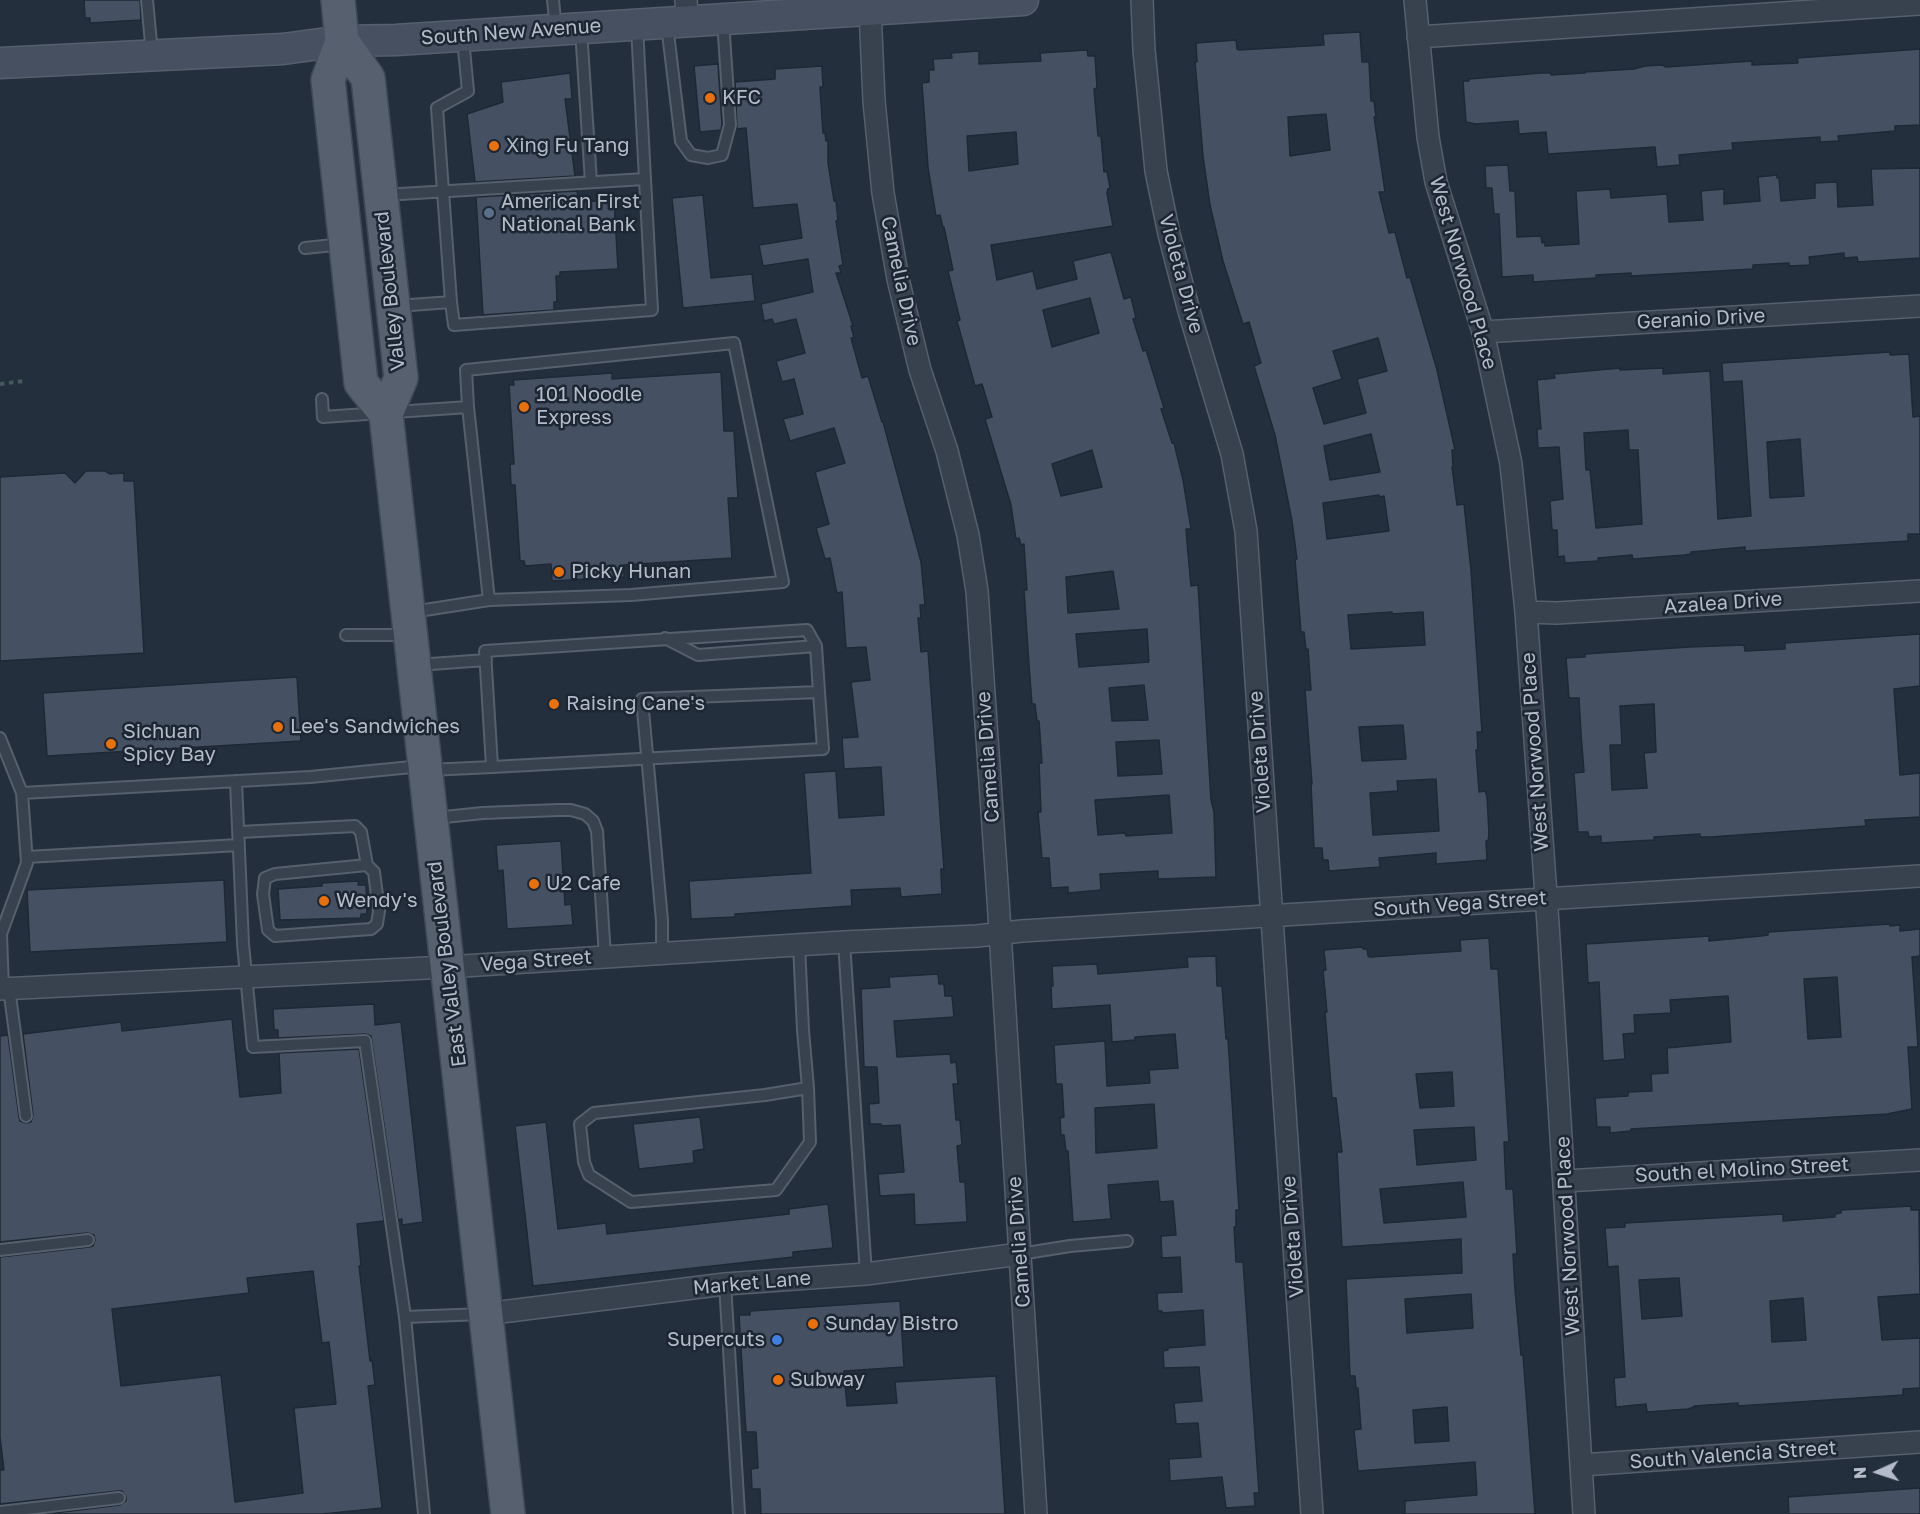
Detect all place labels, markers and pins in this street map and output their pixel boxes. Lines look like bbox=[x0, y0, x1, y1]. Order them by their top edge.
place label: KFC bbox=[722, 86, 761, 110]
marker: KFC bbox=[703, 91, 717, 105]
place label: Xing Fu Tang bbox=[506, 134, 630, 158]
marker: Xing Fu Tang bbox=[487, 139, 501, 153]
place label: American First National Bank bbox=[501, 190, 640, 237]
marker: American First National Bank bbox=[482, 206, 496, 220]
place label: 101 Noodle Express bbox=[536, 383, 642, 430]
marker: 101 Noodle Express bbox=[517, 400, 531, 414]
place label: Picky Hunan bbox=[571, 560, 691, 584]
marker: Picky Hunan bbox=[552, 565, 566, 579]
place label: Raising Cane's bbox=[566, 692, 705, 716]
marker: Raising Cane's bbox=[547, 697, 561, 711]
place label: Lee's Sandwiches bbox=[290, 715, 460, 739]
place label: Sichuan Spicy Bay bbox=[123, 720, 216, 767]
marker: Lee's Sandwiches bbox=[271, 720, 285, 734]
marker: Sichuan Spicy Bay bbox=[104, 737, 118, 751]
place label: U2 Cafe bbox=[546, 872, 621, 896]
marker: U2 Cafe bbox=[527, 877, 541, 891]
place label: Wendy's bbox=[336, 889, 418, 913]
marker: Wendy's bbox=[317, 894, 331, 908]
place label: Sunday Bistro bbox=[825, 1312, 959, 1336]
marker: Sunday Bistro bbox=[806, 1317, 820, 1331]
place label: Supercuts bbox=[667, 1328, 765, 1352]
marker: Supercuts bbox=[770, 1333, 784, 1347]
place label: Subway bbox=[790, 1368, 865, 1392]
marker: Subway bbox=[771, 1373, 785, 1387]

